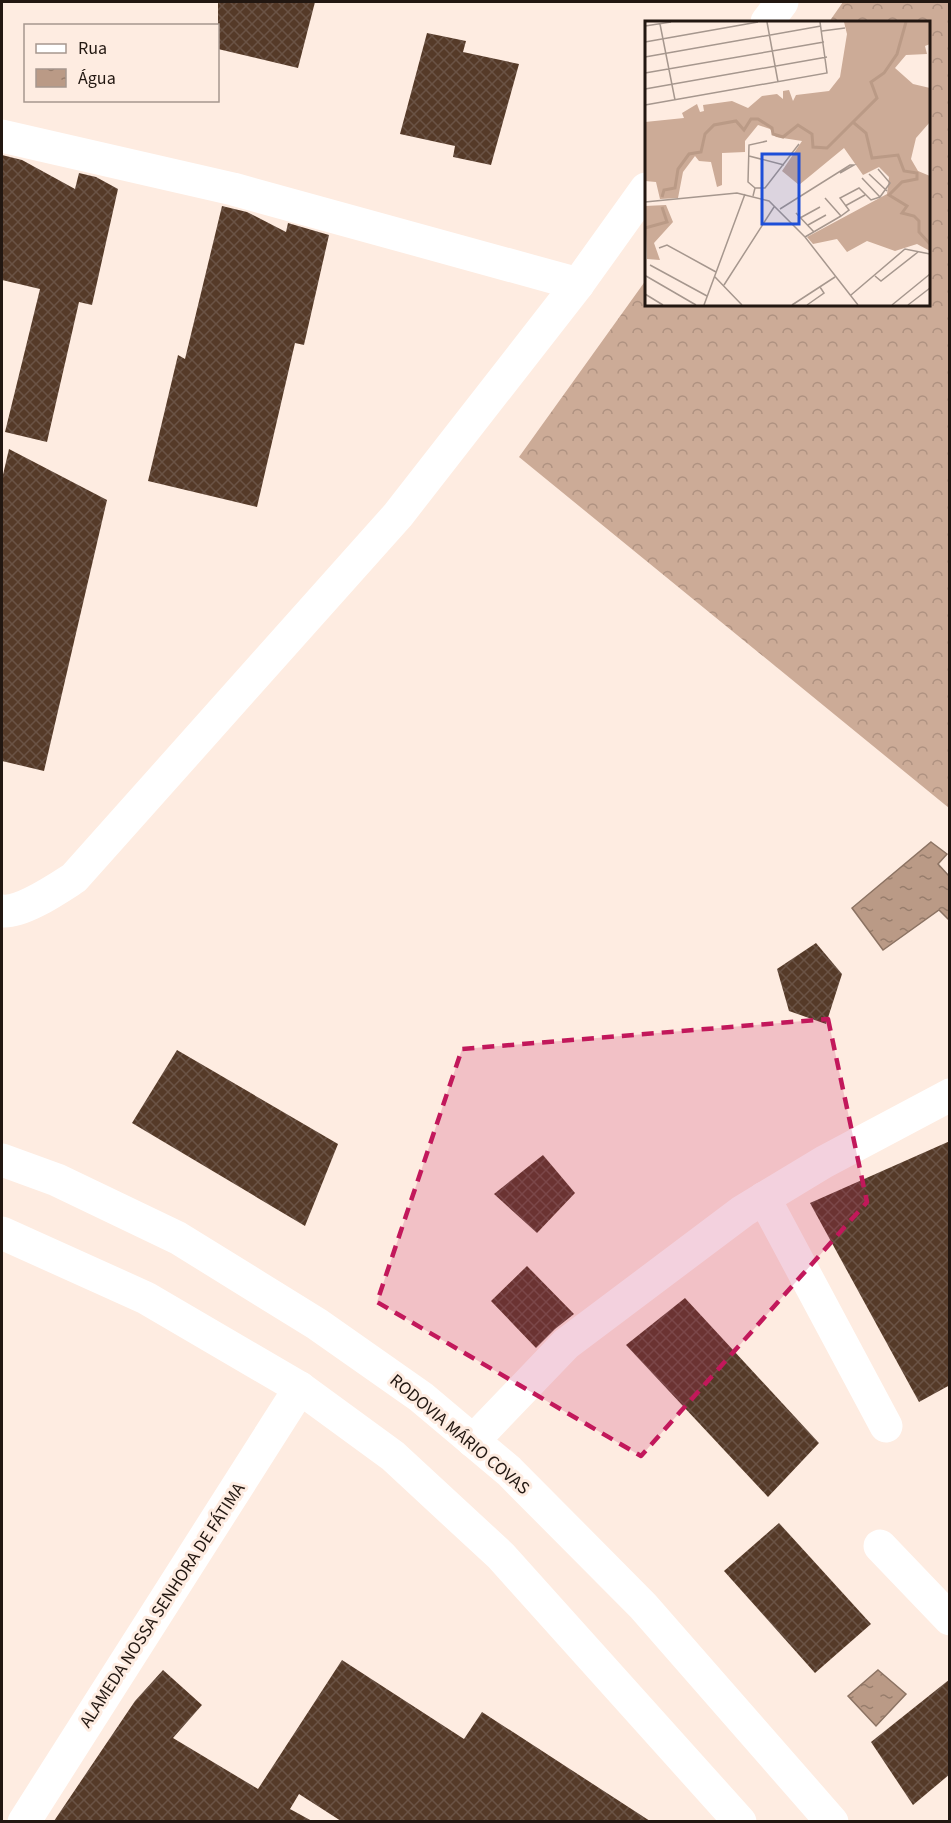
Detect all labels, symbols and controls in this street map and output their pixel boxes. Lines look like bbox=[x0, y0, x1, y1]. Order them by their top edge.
inset map bbox=[645, 21, 930, 306]
legend bbox=[24, 24, 219, 102]
text: Rua bbox=[78, 36, 107, 61]
text: Água bbox=[78, 66, 116, 91]
street label: RODOVIA MÁRIO COVAS bbox=[384, 1368, 535, 1500]
street label: ALAMEDA NOSSA SENHORA DE FÁTIMA bbox=[74, 1478, 251, 1733]

